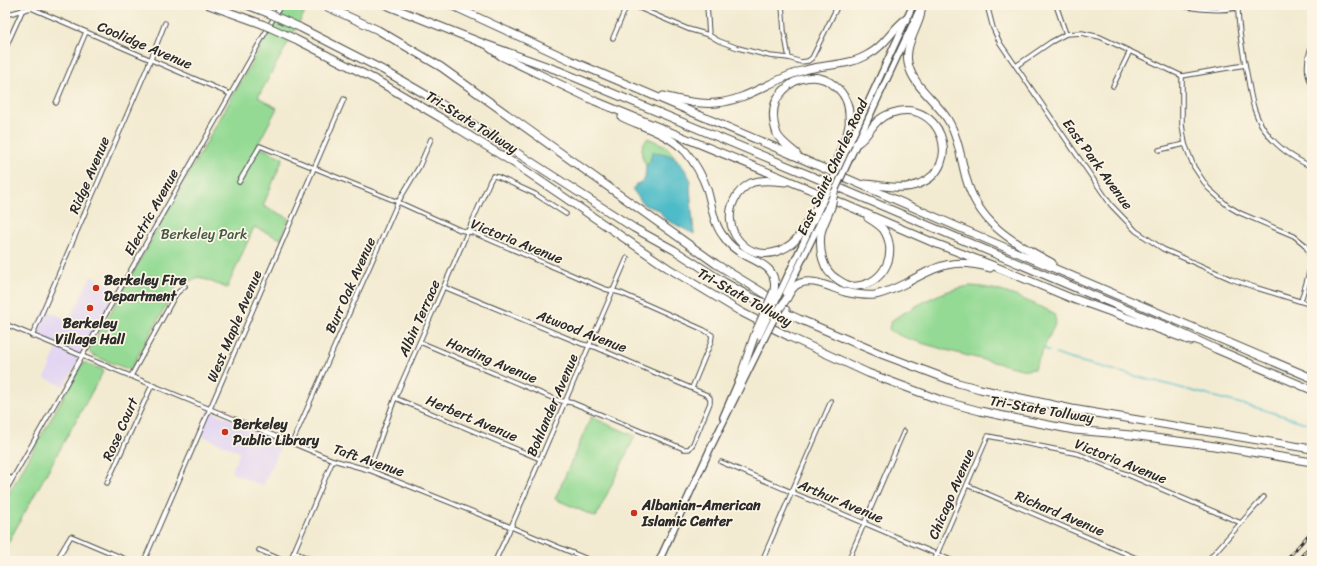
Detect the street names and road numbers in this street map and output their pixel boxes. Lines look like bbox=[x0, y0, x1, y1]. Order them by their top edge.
street label: Coolidge Avenue bbox=[93, 14, 196, 77]
street label: Tri-State Tollway bbox=[420, 84, 524, 161]
street label: East Saint Charles Road bbox=[790, 93, 876, 240]
street label: East Park Avenue bbox=[1056, 113, 1139, 215]
street label: Ridge Avenue bbox=[62, 132, 117, 218]
street label: Electric Avenue bbox=[117, 164, 186, 261]
street label: Victoria Avenue bbox=[467, 212, 567, 271]
street label: Burr Oak Avenue bbox=[318, 233, 383, 337]
street label: Tri-State Tollway bbox=[693, 261, 798, 334]
street label: West Maple Avenue bbox=[200, 266, 269, 386]
street label: Albin Terrace bbox=[391, 276, 448, 362]
street label: Atwood Avenue bbox=[532, 302, 631, 360]
street label: Harding Avenue bbox=[442, 330, 541, 391]
street label: Bohlander Avenue bbox=[519, 349, 586, 461]
street label: Herbert Avenue bbox=[422, 388, 522, 449]
street label: Tri-State Tollway bbox=[988, 388, 1097, 431]
street label: Rose Court bbox=[95, 392, 146, 465]
street label: Victoria Avenue bbox=[1071, 432, 1171, 491]
street label: Taft Avenue bbox=[330, 437, 408, 484]
street label: Chicago Avenue bbox=[921, 445, 982, 543]
street label: Arthur Avenue bbox=[793, 472, 887, 531]
street label: Richard Avenue bbox=[1011, 483, 1109, 544]

